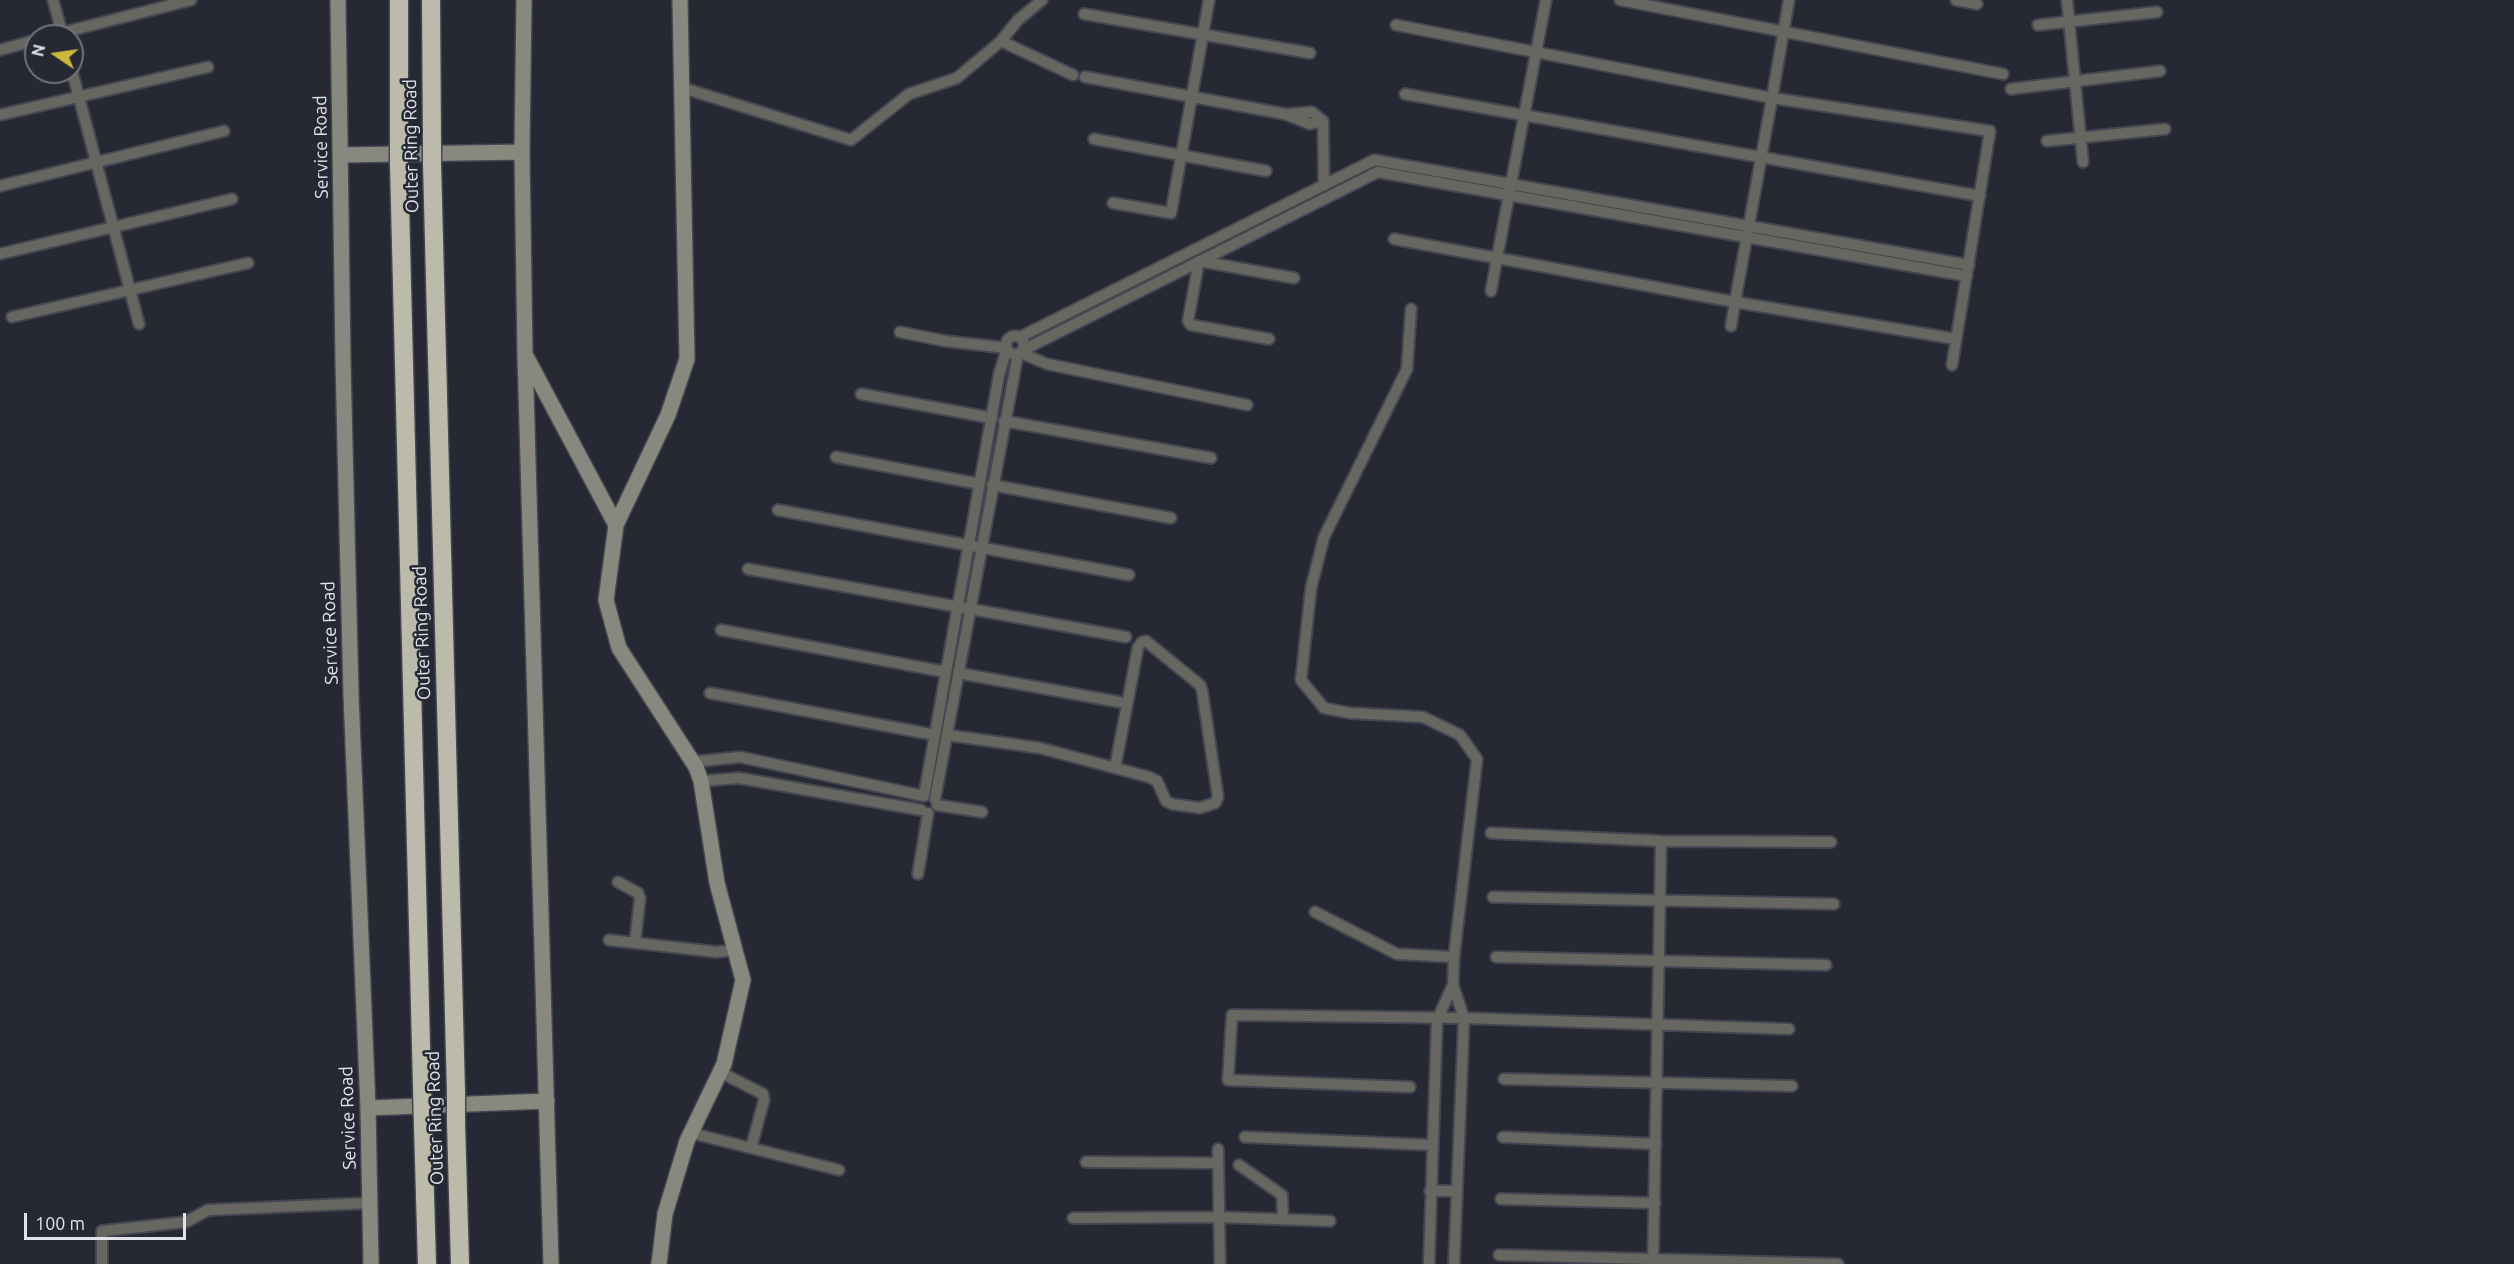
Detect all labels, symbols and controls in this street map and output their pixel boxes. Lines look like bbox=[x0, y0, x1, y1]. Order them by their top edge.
north arrow bbox=[24, 24, 84, 84]
text: N bbox=[28, 43, 49, 58]
street label: Outer Ring Road bbox=[399, 79, 423, 213]
street label: Service Road bbox=[309, 95, 333, 199]
street label: Outer Ring Road bbox=[409, 566, 435, 700]
street label: Service Road bbox=[317, 581, 343, 685]
street label: Outer Ring Road bbox=[422, 1051, 448, 1185]
street label: Service Road bbox=[335, 1066, 361, 1170]
scale bar bbox=[27, 1201, 189, 1239]
text: 100 m bbox=[35, 1213, 85, 1233]

